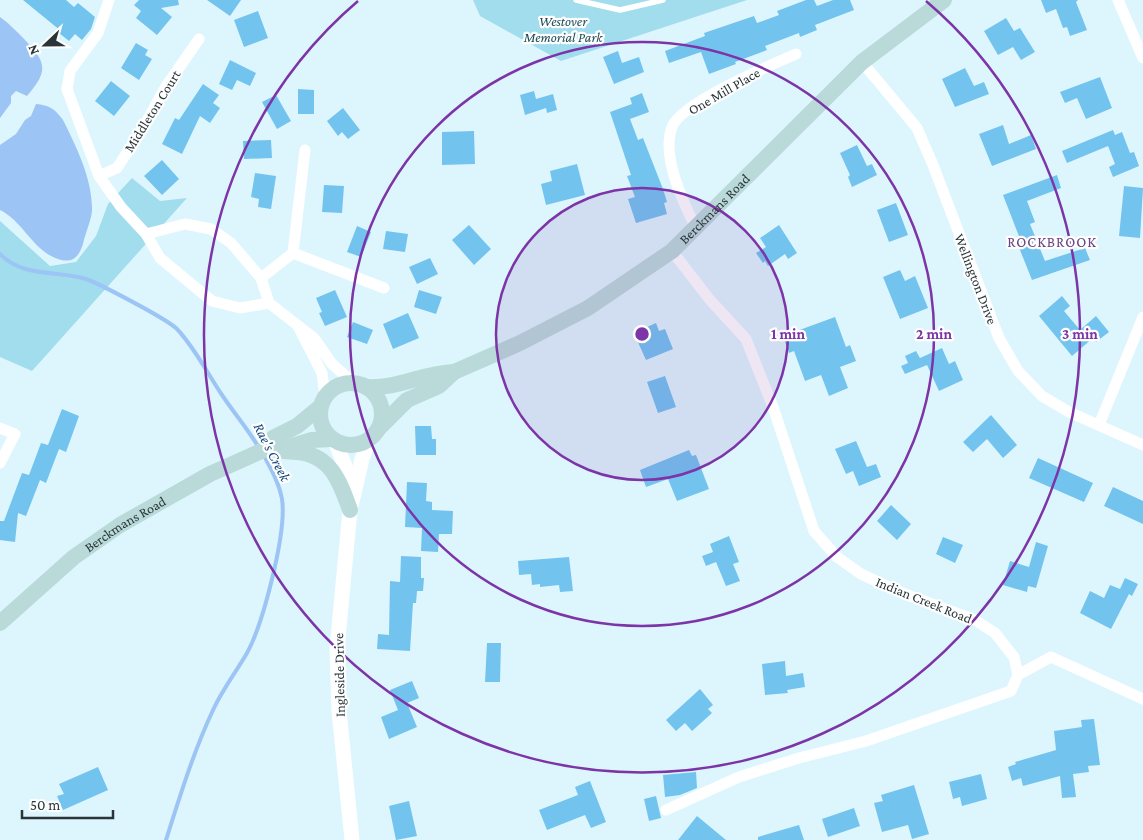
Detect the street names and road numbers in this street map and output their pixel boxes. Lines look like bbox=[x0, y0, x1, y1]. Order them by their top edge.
street label: One Mill Place bbox=[685, 64, 763, 118]
street label: Middleton Court bbox=[120, 67, 184, 155]
street label: Berckmans Road bbox=[676, 170, 753, 247]
street label: Wellington Drive bbox=[951, 231, 1001, 327]
street label: Berckmans Road bbox=[81, 492, 169, 555]
street label: Indian Creek Road bbox=[874, 573, 975, 627]
street label: Ingleside Drive bbox=[330, 633, 348, 717]

